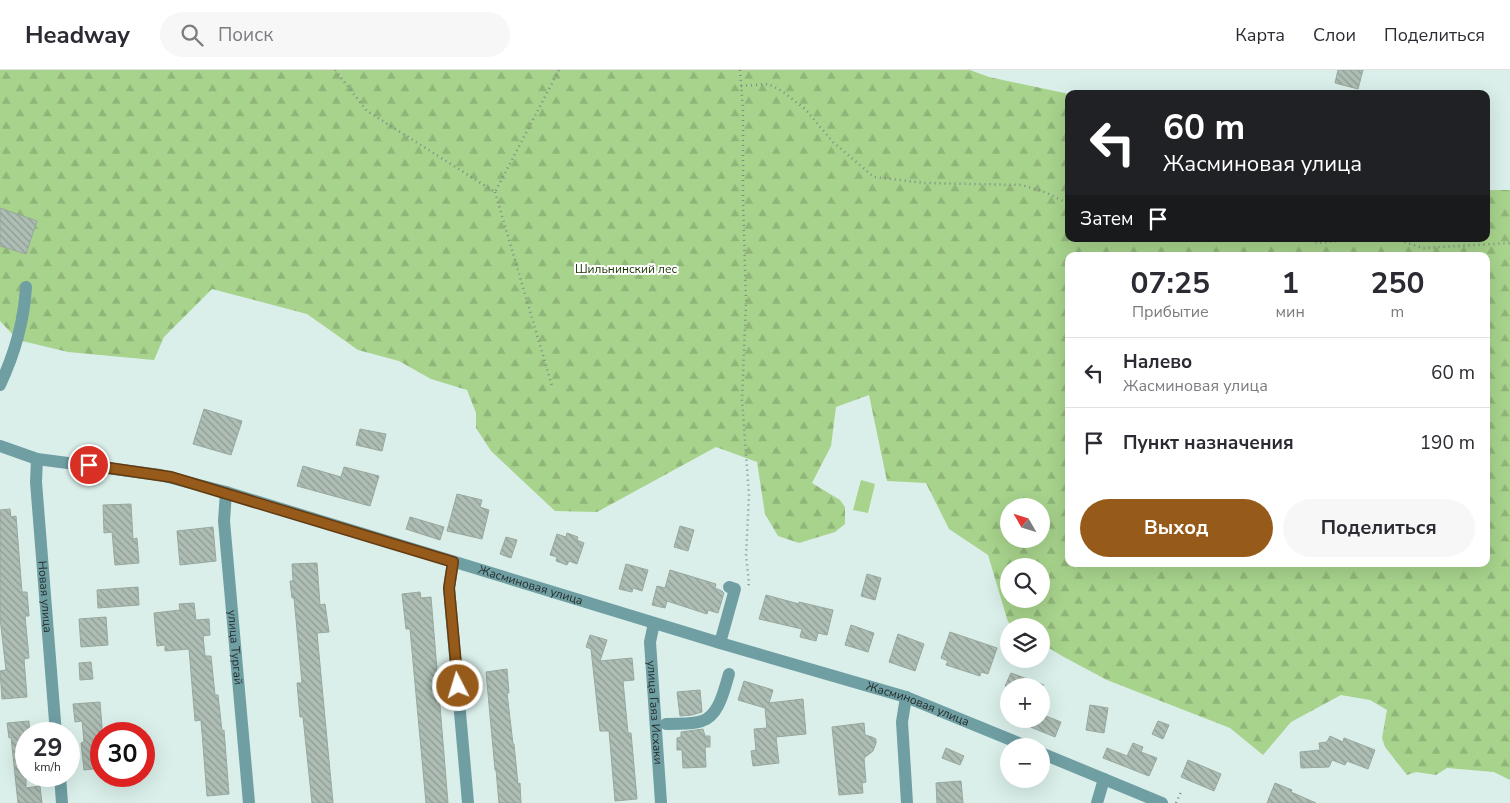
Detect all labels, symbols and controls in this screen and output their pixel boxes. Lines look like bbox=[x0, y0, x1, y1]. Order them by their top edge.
search box bbox=[160, 12, 510, 57]
text: Headway bbox=[25, 19, 130, 51]
icon: search bbox=[178, 21, 206, 49]
text: Поиск bbox=[218, 22, 273, 48]
text: Карта bbox=[1235, 23, 1285, 47]
text: Слои bbox=[1313, 23, 1356, 47]
text: Поделиться bbox=[1384, 23, 1485, 47]
text: 60 m bbox=[1163, 104, 1245, 151]
icon: left bbox=[1080, 110, 1145, 175]
text: Жасминовая улица bbox=[1163, 149, 1362, 179]
icon: arrive bbox=[1144, 205, 1172, 233]
text: Затем bbox=[1080, 206, 1134, 232]
park label: Шильнинский лес bbox=[575, 261, 677, 277]
text: 07:25 bbox=[1131, 263, 1210, 304]
text: 1 bbox=[1281, 263, 1299, 304]
text: 250 bbox=[1370, 263, 1424, 304]
text: Прибытие bbox=[1132, 301, 1209, 323]
text: мин bbox=[1276, 301, 1305, 323]
text: m bbox=[1391, 301, 1404, 323]
text: Налево bbox=[1123, 349, 1192, 375]
icon: left bbox=[1080, 359, 1108, 387]
text: 60 m bbox=[1431, 360, 1475, 386]
text: Жасминовая улица bbox=[1123, 375, 1268, 397]
icon: arrive bbox=[1080, 429, 1108, 457]
text: Пункт назначения bbox=[1123, 430, 1294, 456]
text: 190 m bbox=[1420, 430, 1475, 456]
pin bbox=[68, 444, 110, 486]
icon: arrive bbox=[75, 451, 103, 479]
north arrow bbox=[1000, 498, 1050, 548]
map controls bbox=[1000, 498, 1050, 788]
button: Выход bbox=[1080, 499, 1273, 557]
button: Поделиться bbox=[1283, 499, 1475, 557]
button: search bbox=[1000, 558, 1050, 608]
street label: Новая улица bbox=[34, 560, 56, 633]
street label: Жасминовая улица bbox=[476, 562, 585, 609]
street label: улица Тургай bbox=[224, 609, 246, 686]
button: layers bbox=[1000, 618, 1050, 668]
position arrow bbox=[431, 659, 483, 711]
street label: улица Гаяз Исхаки bbox=[643, 660, 666, 765]
street label: Жасминовая улица bbox=[864, 678, 972, 730]
button: + bbox=[1000, 678, 1050, 728]
speed limit sign: 30 bbox=[90, 722, 155, 787]
text: 29 bbox=[32, 731, 63, 765]
button: − bbox=[1000, 738, 1050, 788]
text: km/h bbox=[34, 759, 61, 775]

